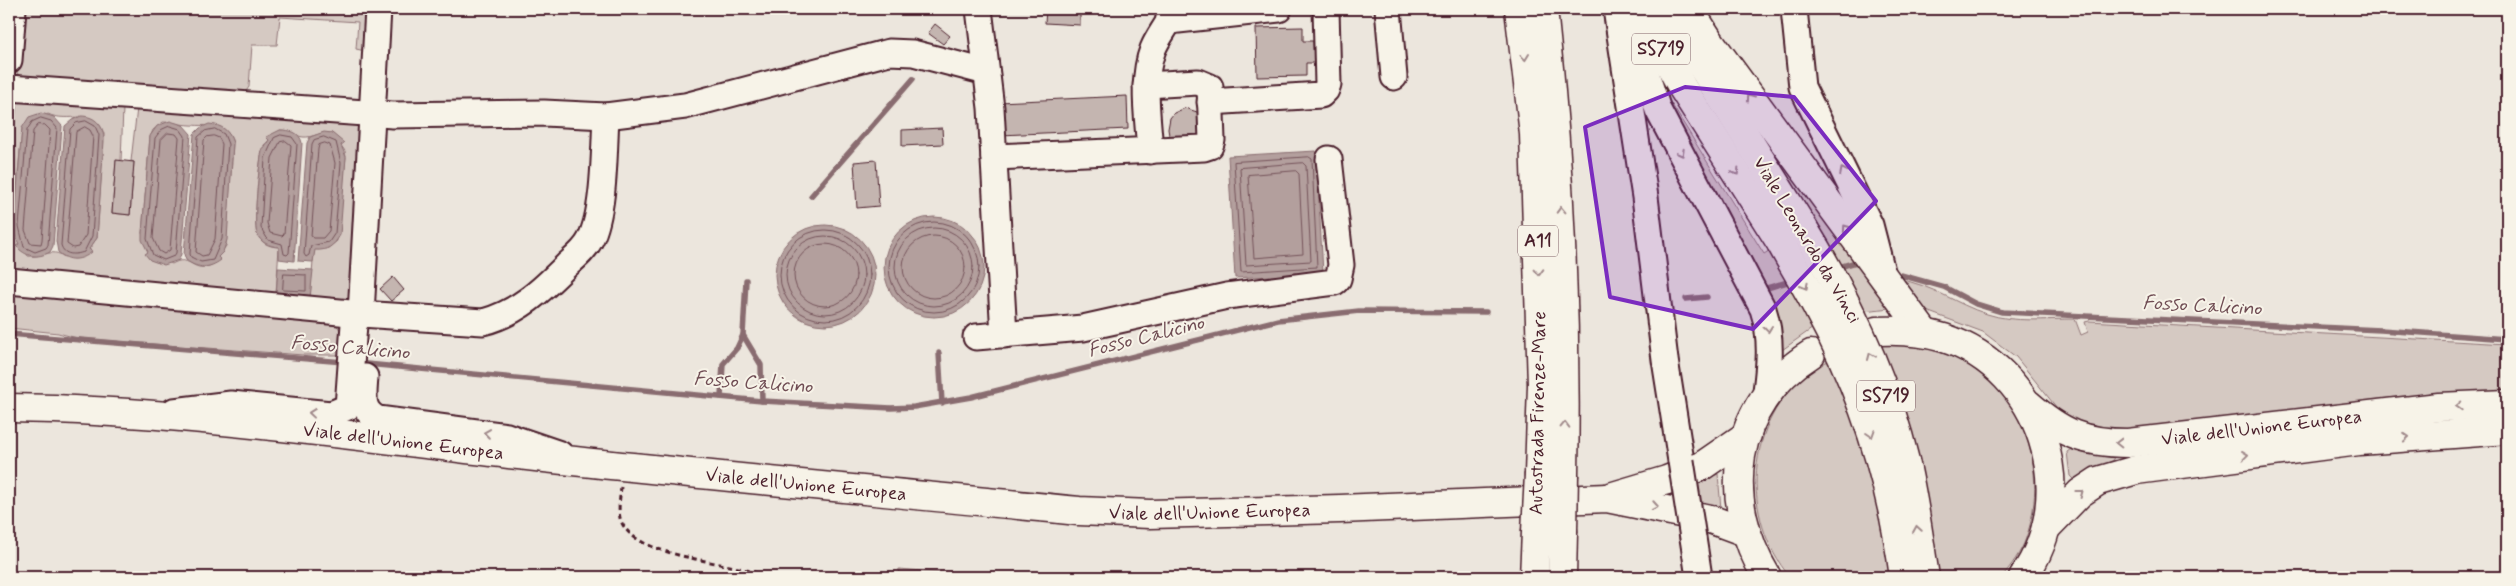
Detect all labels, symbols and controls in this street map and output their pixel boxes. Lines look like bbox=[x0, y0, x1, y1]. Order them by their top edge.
road number: SS719 bbox=[1632, 34, 1690, 64]
one-way arrow bbox=[1519, 53, 1530, 61]
one-way arrow bbox=[1747, 93, 1756, 103]
one-way arrow bbox=[1675, 148, 1685, 157]
street label: Viale Leonardo da Vinci bbox=[1747, 152, 1867, 328]
one-way arrow bbox=[1730, 167, 1740, 176]
one-way arrow bbox=[1839, 167, 1849, 176]
one-way arrow bbox=[1555, 206, 1566, 214]
one-way arrow bbox=[1843, 224, 1852, 234]
road number: A11 bbox=[1518, 226, 1558, 256]
one-way arrow bbox=[1533, 268, 1544, 276]
one-way arrow bbox=[1799, 280, 1809, 289]
water label: Fosso Calicino bbox=[2142, 289, 2263, 323]
water label: Fosso Calicino bbox=[1085, 309, 1208, 364]
street label: Autostrada Firenze-Mare bbox=[1524, 311, 1552, 515]
one-way arrow bbox=[1762, 326, 1773, 334]
water label: Fosso Calicino bbox=[290, 329, 411, 367]
one-way arrow bbox=[1867, 352, 1877, 361]
water label: Fosso Calicino bbox=[693, 365, 814, 401]
road number: SS719 bbox=[1857, 381, 1915, 412]
one-way arrow bbox=[2454, 400, 2462, 411]
street label: Viale dell'Unione Europea bbox=[2160, 404, 2363, 452]
one-way arrow bbox=[308, 407, 316, 418]
street label: Viale dell'Unione Europea bbox=[302, 417, 505, 466]
one-way arrow bbox=[1560, 421, 1570, 428]
one-way arrow bbox=[483, 428, 491, 439]
one-way arrow bbox=[1865, 429, 1875, 438]
one-way arrow bbox=[2403, 432, 2411, 443]
one-way arrow bbox=[2114, 437, 2122, 448]
one-way arrow bbox=[2241, 450, 2249, 461]
street label: Viale dell'Unione Europea bbox=[704, 462, 908, 507]
one-way arrow bbox=[2074, 490, 2084, 499]
street label: Viale dell'Unione Europea bbox=[1108, 497, 1311, 527]
one-way arrow bbox=[1650, 501, 1659, 511]
one-way arrow bbox=[1913, 525, 1923, 533]

